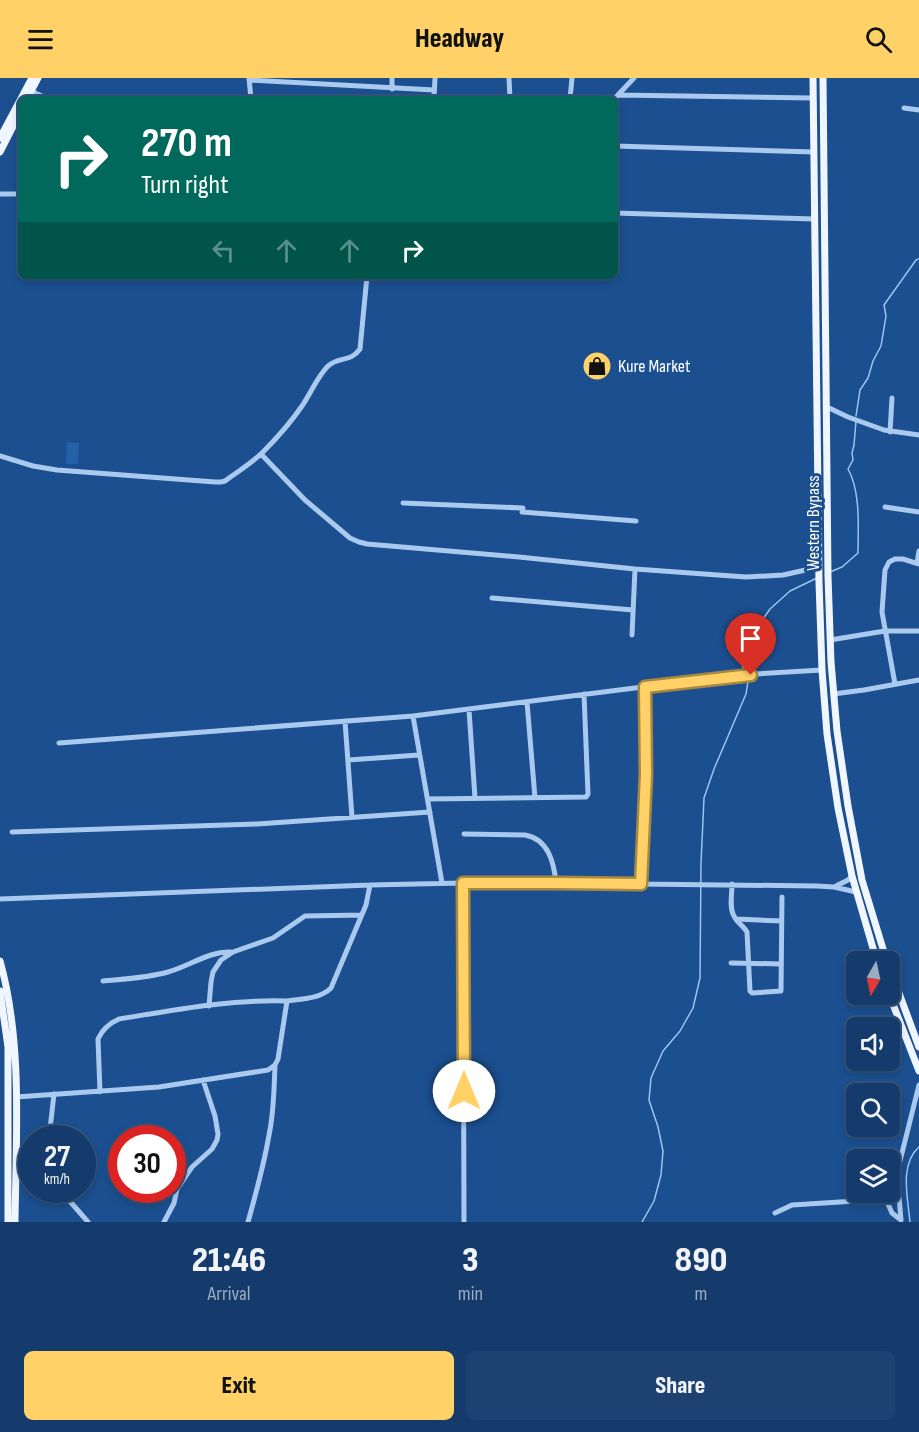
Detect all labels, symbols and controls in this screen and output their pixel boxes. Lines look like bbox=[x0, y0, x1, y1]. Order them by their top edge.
icon: menu bbox=[24, 23, 57, 56]
text: Headway bbox=[415, 23, 504, 55]
icon: search bbox=[862, 23, 895, 56]
text: 270 m bbox=[141, 118, 232, 169]
icon: right bbox=[42, 120, 120, 198]
text: Turn right bbox=[141, 169, 228, 201]
icon: left bbox=[207, 234, 240, 267]
icon: ahead bbox=[270, 234, 303, 267]
icon: ahead bbox=[333, 234, 366, 267]
icon: right bbox=[396, 234, 429, 267]
shop icon: Kure Market bbox=[581, 350, 613, 382]
place label: Kure Market bbox=[618, 356, 691, 377]
street label: Western Bypass bbox=[803, 475, 824, 571]
pin bbox=[725, 613, 776, 675]
icon: arrive bbox=[734, 622, 767, 655]
north arrow bbox=[846, 951, 900, 1005]
map controls bbox=[846, 951, 900, 1203]
button: sound bbox=[846, 1017, 900, 1071]
position arrow bbox=[432, 1059, 496, 1123]
button: search bbox=[846, 1083, 900, 1137]
speed limit sign: 30 bbox=[108, 1125, 186, 1203]
text: 27 bbox=[44, 1139, 70, 1175]
button: layers bbox=[846, 1149, 900, 1203]
text: km/h bbox=[44, 1170, 70, 1189]
text: 21:46 bbox=[192, 1239, 266, 1282]
text: 3 bbox=[462, 1239, 479, 1282]
text: 890 bbox=[675, 1239, 727, 1282]
text: Arrival bbox=[207, 1282, 250, 1306]
text: min bbox=[458, 1282, 483, 1306]
text: m bbox=[695, 1282, 707, 1306]
button: Exit bbox=[24, 1351, 454, 1420]
button: Share bbox=[466, 1351, 895, 1420]

